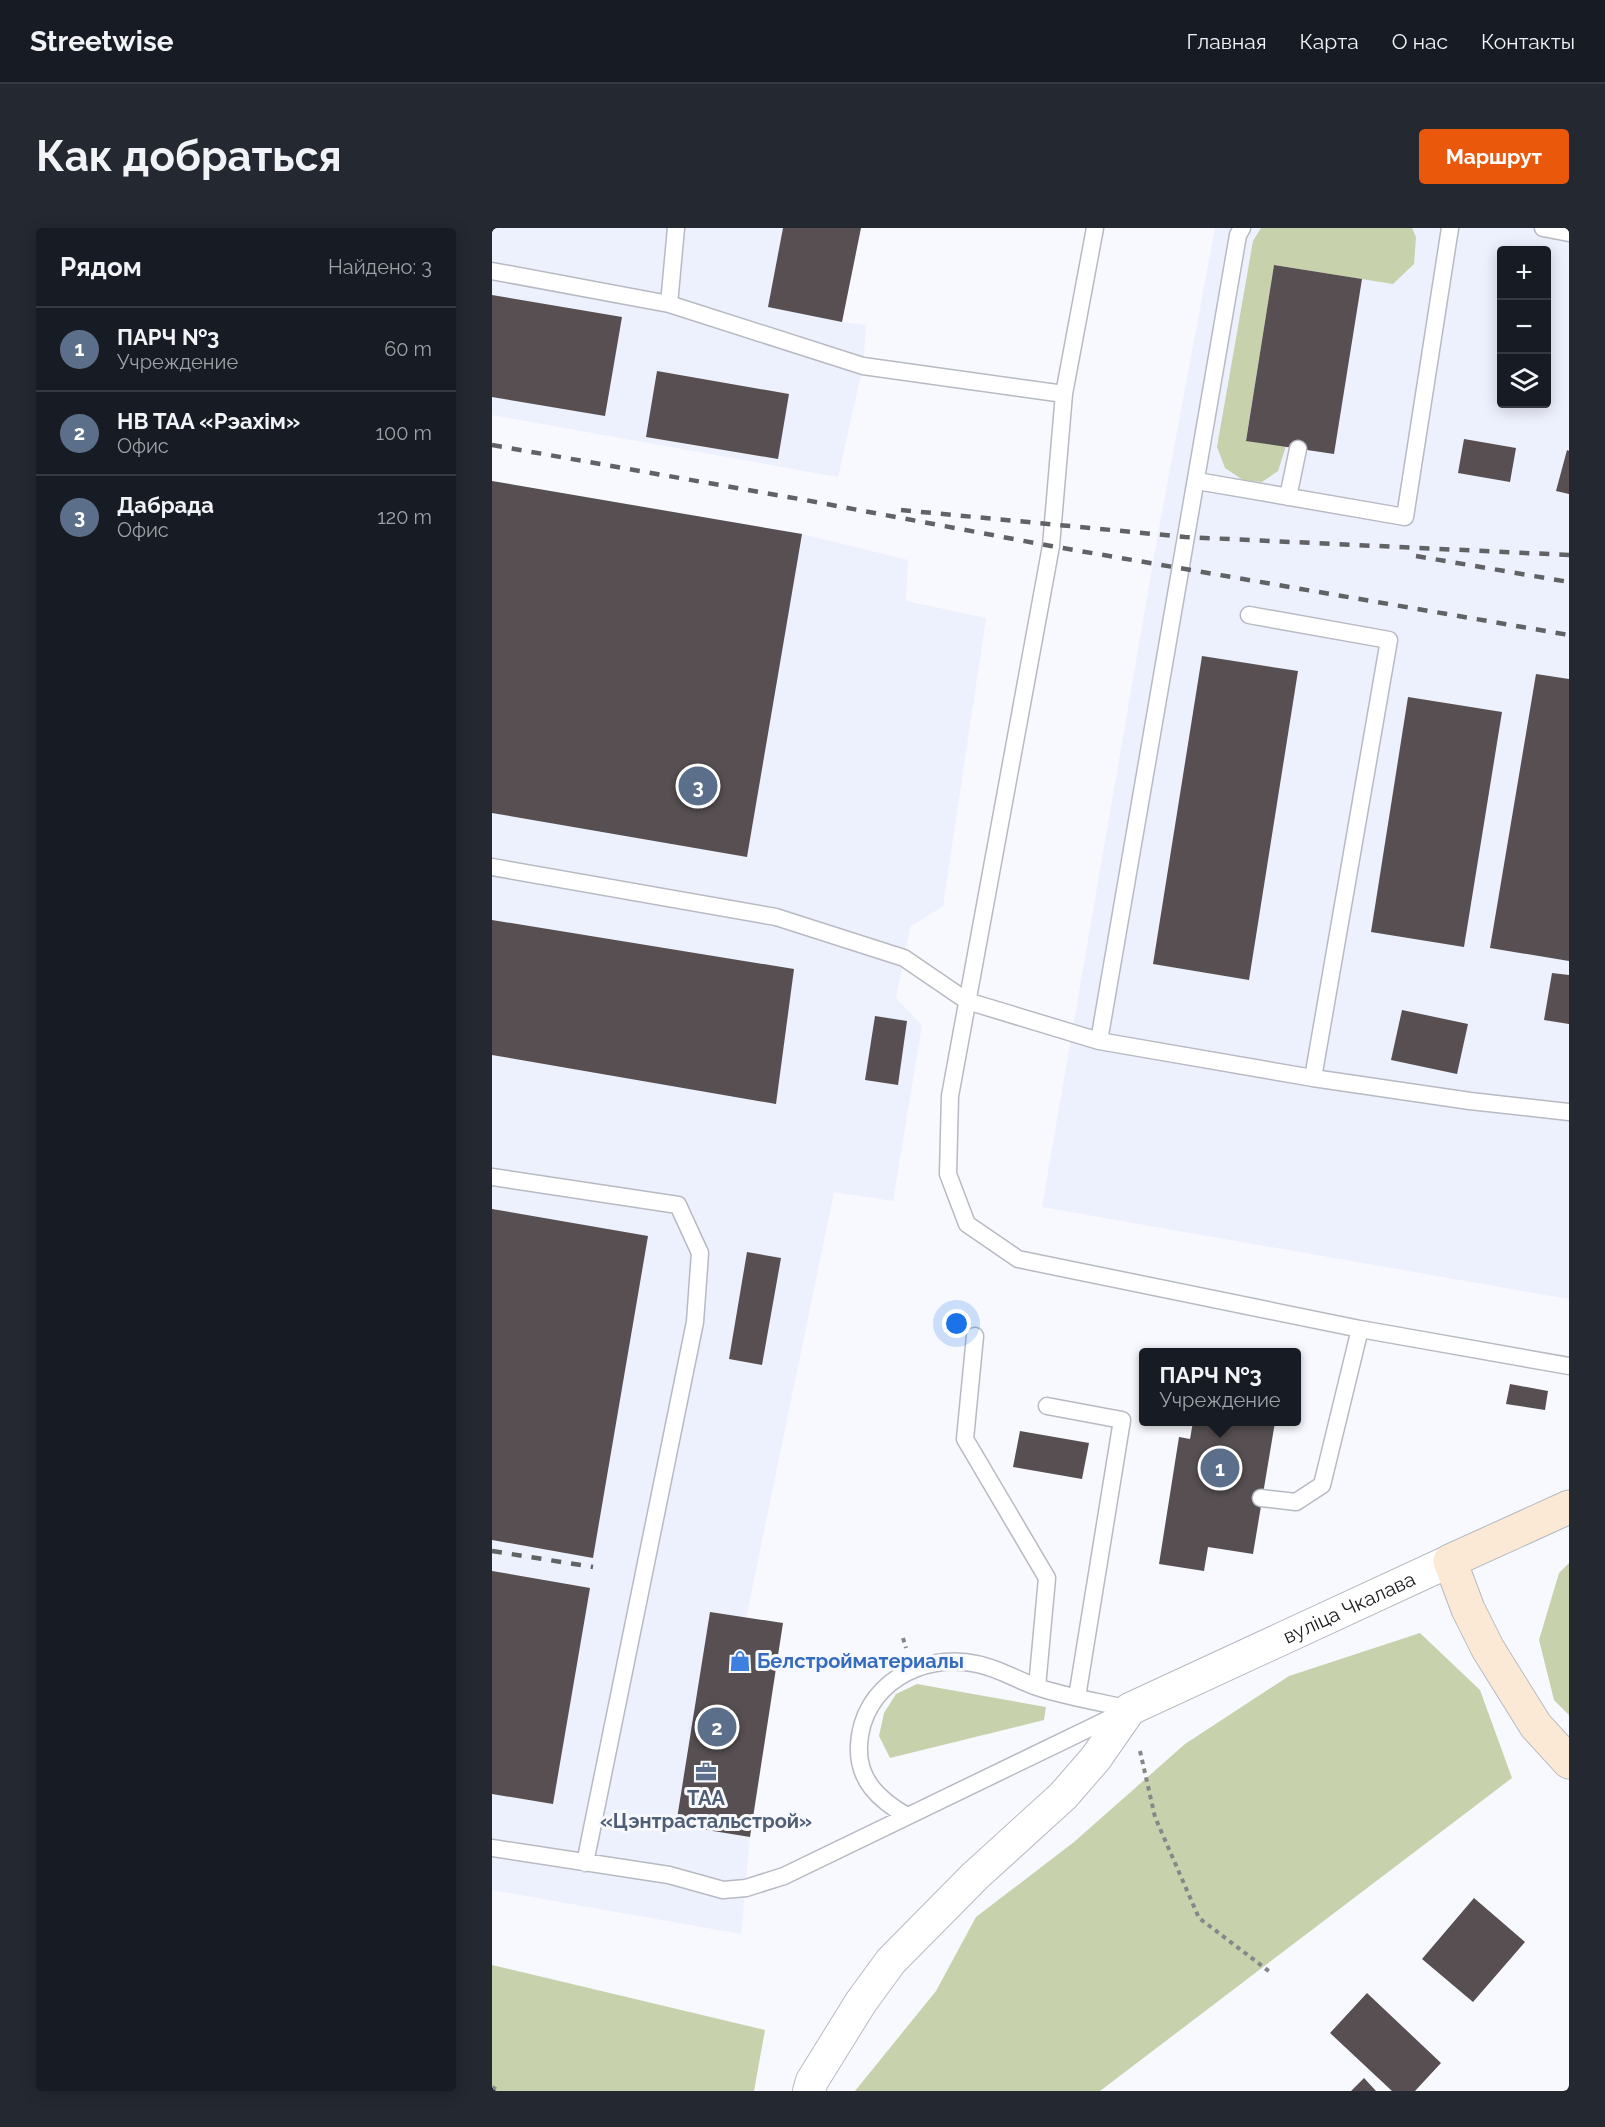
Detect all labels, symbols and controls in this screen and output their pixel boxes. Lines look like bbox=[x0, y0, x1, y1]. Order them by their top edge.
text: Streetwise bbox=[30, 25, 174, 58]
text: Главная bbox=[1187, 29, 1267, 54]
text: Карта bbox=[1300, 29, 1359, 54]
text: О нас bbox=[1392, 29, 1448, 54]
text: Контакты bbox=[1481, 29, 1575, 54]
button: Маршрут bbox=[1419, 129, 1569, 184]
text: Как добраться bbox=[36, 132, 342, 181]
map controls bbox=[1497, 246, 1551, 408]
button: + bbox=[1497, 246, 1551, 300]
text: Рядом bbox=[60, 252, 142, 282]
text: Найдено: 3 bbox=[328, 255, 432, 279]
button: − bbox=[1497, 300, 1551, 354]
text: ПАРЧ №3 bbox=[117, 324, 219, 350]
text: 1 bbox=[75, 337, 84, 361]
text: 60 m bbox=[384, 337, 432, 361]
text: Учреждение bbox=[117, 350, 238, 374]
button: layers bbox=[1497, 354, 1551, 408]
text: НВ ТАА «Рэахім» bbox=[117, 408, 300, 434]
text: 2 bbox=[74, 421, 85, 445]
text: 100 m bbox=[375, 421, 432, 445]
text: Офис bbox=[117, 434, 169, 458]
text: Дабрада bbox=[117, 492, 214, 518]
text: 3 bbox=[74, 505, 85, 529]
text: 120 m bbox=[377, 505, 432, 529]
text: Офис bbox=[117, 518, 169, 542]
pin: 3 bbox=[678, 764, 718, 808]
your location bbox=[942, 1309, 971, 1338]
popup bbox=[1139, 1348, 1301, 1426]
text: ПАРЧ №3 bbox=[1159, 1362, 1262, 1388]
text: Учреждение bbox=[1159, 1388, 1281, 1412]
pin: 1 bbox=[1200, 1446, 1240, 1490]
street label: вуліца Чкалава bbox=[1279, 1567, 1419, 1649]
shop icon: Белстройматериалы bbox=[728, 1649, 752, 1673]
place label: Белстройматериалы bbox=[757, 1649, 964, 1673]
pin: 2 bbox=[698, 1704, 736, 1750]
office icon: ТАА «Цэнтрастальстрой» bbox=[694, 1760, 718, 1784]
place label: ТАА «Цэнтрастальстрой» bbox=[600, 1786, 812, 1833]

